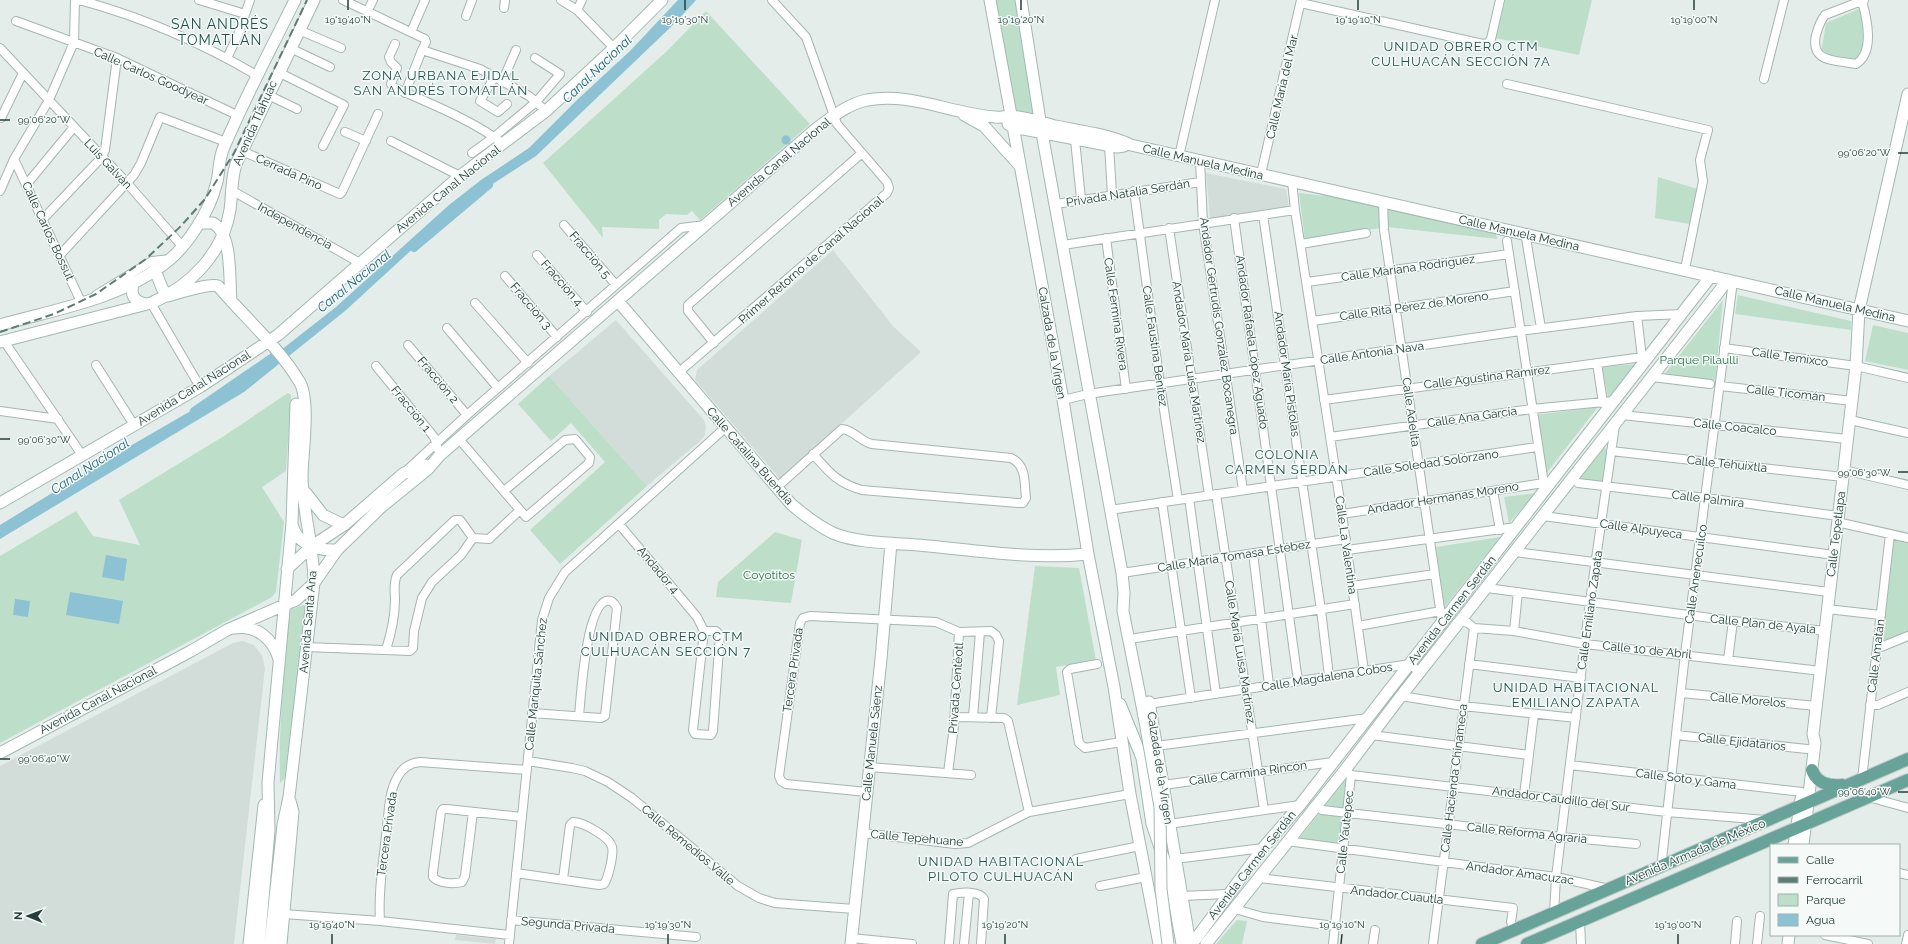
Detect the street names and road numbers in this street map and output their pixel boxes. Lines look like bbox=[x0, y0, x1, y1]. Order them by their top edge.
street label: Calle María del Mar bbox=[1263, 33, 1301, 140]
street label: Calle Carlos Goodyear bbox=[91, 44, 211, 108]
street label: Avenida Tláhuac bbox=[230, 78, 280, 168]
street label: Avenida Canal Nacional bbox=[724, 114, 834, 209]
street label: Luis Galván bbox=[81, 136, 135, 192]
street label: Calle Manuela Medina bbox=[1141, 141, 1265, 183]
street label: Avenida Canal Nacional bbox=[393, 142, 504, 236]
street label: Cerrada Pino bbox=[253, 151, 325, 193]
street label: Privada Natalia Serdán bbox=[1065, 176, 1191, 210]
street label: Calle Carlos Bossut bbox=[19, 179, 77, 283]
street label: Primer Retorno de Canal Nacional bbox=[736, 193, 887, 327]
street label: Independencia bbox=[255, 200, 335, 252]
street label: Calle Manuela Medina bbox=[1457, 212, 1581, 254]
street label: Andador Gertrudis González Bocanegra bbox=[1197, 216, 1241, 436]
street label: Fracción 5 bbox=[566, 229, 614, 282]
street label: Calle Mariana Rodríguez bbox=[1340, 252, 1476, 284]
street label: Andador Rafaela López Aguado bbox=[1233, 254, 1271, 430]
street label: Fracción 4 bbox=[538, 257, 586, 309]
street label: Calle Fermina Rivera bbox=[1101, 257, 1131, 371]
street label: Fracción 3 bbox=[507, 280, 555, 332]
street label: Andador María Luisa Martínez bbox=[1169, 280, 1209, 444]
street label: Calle Manuela Medina bbox=[1773, 283, 1897, 325]
street label: Calle Faustina Benítez bbox=[1140, 285, 1170, 407]
street label: Calzada de la Virgen bbox=[1035, 286, 1069, 400]
street label: Calle Rita Pérez de Moreno bbox=[1339, 289, 1489, 323]
street label: Andador María Pistolas bbox=[1271, 310, 1303, 438]
street label: Calle Antonia Nava bbox=[1319, 339, 1425, 367]
street label: Calle Temixco bbox=[1751, 345, 1829, 369]
street label: Avenida Canal Nacional bbox=[135, 347, 254, 429]
street label: Fracción 2 bbox=[414, 354, 462, 406]
street label: Calle Agustina Ramírez bbox=[1423, 362, 1551, 392]
street label: Calle Adelita bbox=[1399, 376, 1423, 448]
street label: Calle Ticomán bbox=[1746, 382, 1826, 404]
street label: Fracción 1 bbox=[388, 383, 434, 435]
street label: Calle Catalina Buendía bbox=[704, 404, 796, 508]
street label: Calle Ana García bbox=[1426, 404, 1518, 430]
street label: Calle Coacalco bbox=[1693, 416, 1777, 438]
street label: Calle Soledad Solórzano bbox=[1363, 447, 1499, 479]
street label: Calle Tehuixtla bbox=[1686, 453, 1768, 475]
street label: Andador Hermanas Moreno bbox=[1366, 479, 1520, 517]
street label: Calle Palmira bbox=[1671, 488, 1745, 510]
street label: Calle Tepetlapa bbox=[1824, 490, 1848, 578]
street label: Calle La Valentina bbox=[1332, 495, 1360, 595]
street label: Calle Alpuyeca bbox=[1599, 516, 1683, 542]
street label: Calle Anenecuilco bbox=[1682, 523, 1710, 625]
street label: Calle María Tomasa Estébez bbox=[1156, 537, 1312, 575]
street label: Andador 4 bbox=[634, 544, 682, 597]
street label: Calle Emiliano Zapata bbox=[1575, 549, 1605, 671]
street label: Avenida Carmen Serdán bbox=[1405, 553, 1499, 667]
street label: Avenida Santa Ana bbox=[297, 570, 319, 674]
street label: Calle María Luisa Martínez bbox=[1222, 579, 1258, 725]
street label: Calle Plan de Ayala bbox=[1709, 611, 1817, 637]
street label: Calle Mariquita Sánchez bbox=[522, 617, 550, 751]
street label: Calle Amatán bbox=[1865, 618, 1887, 694]
street label: Tercera Privada bbox=[780, 627, 806, 713]
street label: Calle 10 de Abril bbox=[1602, 638, 1693, 662]
street label: Privada Centéotl bbox=[946, 641, 966, 734]
street label: Calle Magdalena Cobos bbox=[1260, 660, 1394, 694]
street label: Avenida Canal Nacional bbox=[37, 663, 160, 737]
street label: Calle Manuela Sáenz bbox=[859, 684, 885, 802]
street label: Calle Morelos bbox=[1709, 690, 1787, 710]
street label: Calle Hacienda Chinameca bbox=[1438, 703, 1470, 853]
street label: Calzada de la Virgen bbox=[1144, 711, 1176, 825]
street label: Calle Ejidatarios bbox=[1697, 730, 1787, 754]
street label: Calle Carmina Rincón bbox=[1188, 758, 1308, 788]
street label: Calle Soto y Gama bbox=[1635, 766, 1737, 792]
street label: Andador Caudillo del Sur bbox=[1491, 784, 1631, 814]
street label: Calle Yautepec bbox=[1334, 789, 1356, 874]
street label: Tercera Privada bbox=[374, 791, 400, 877]
street label: Calle Remedios Valle bbox=[639, 802, 737, 888]
street label: Avenida Carmen Serdán bbox=[1205, 808, 1299, 922]
street label: Avenida Armada de México bbox=[1623, 816, 1767, 888]
street label: Calle Reforma Agraria bbox=[1466, 820, 1588, 846]
street label: Calle Tepehuane bbox=[870, 827, 964, 849]
street label: Andador Amacuzac bbox=[1465, 858, 1575, 888]
street label: Andador Cuautla bbox=[1350, 883, 1444, 907]
street label: Segunda Privada bbox=[521, 914, 615, 936]

